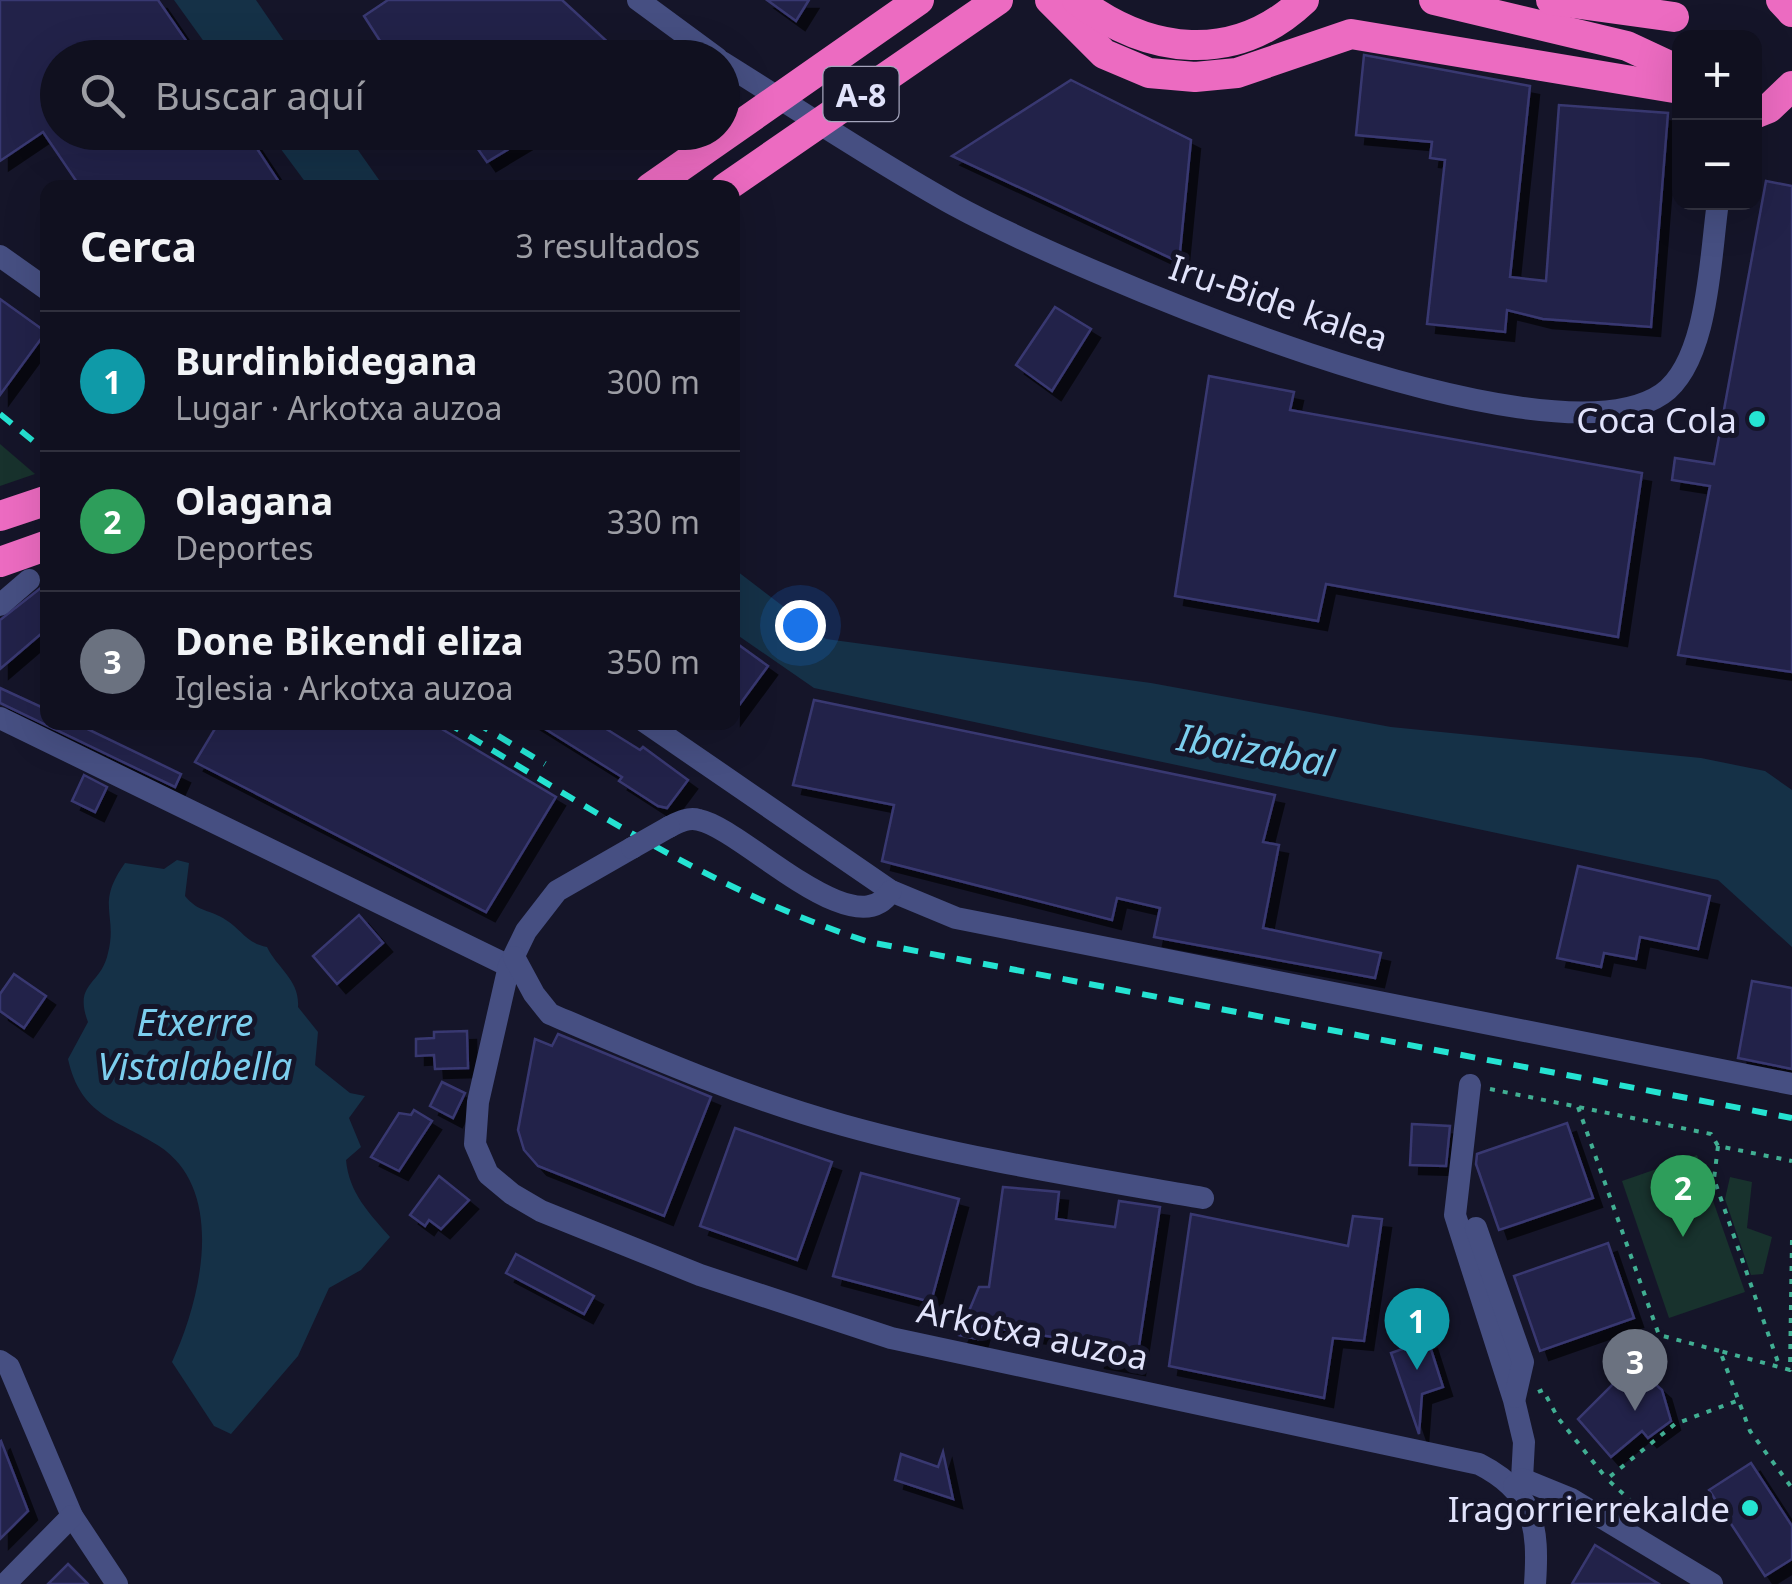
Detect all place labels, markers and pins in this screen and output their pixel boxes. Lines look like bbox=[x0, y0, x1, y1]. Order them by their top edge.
place label: Coca Cola bbox=[1576, 396, 1737, 443]
marker: Coca Cola bbox=[1746, 408, 1768, 430]
pin: 2 bbox=[1650, 1154, 1716, 1237]
pin: 1 bbox=[1384, 1288, 1450, 1370]
pin: 3 bbox=[1602, 1328, 1668, 1411]
place label: Iragorrierrekalde bbox=[1448, 1485, 1730, 1532]
marker: Iragorrierrekalde bbox=[1739, 1497, 1761, 1519]

